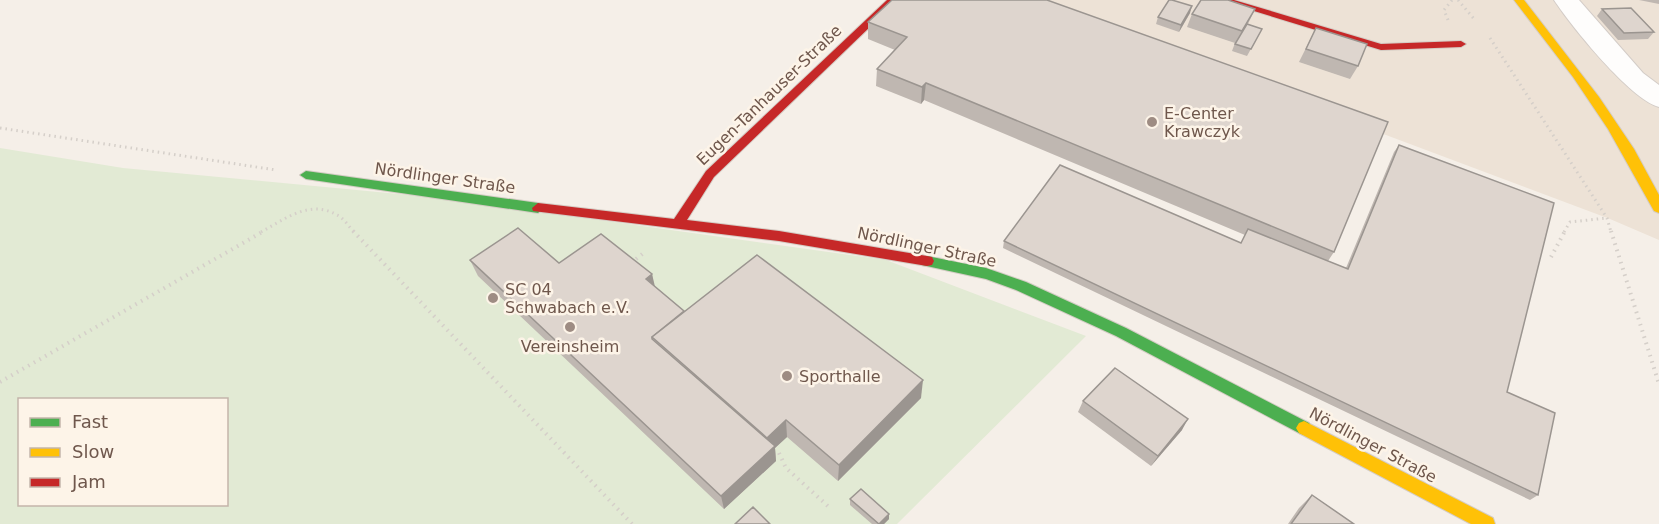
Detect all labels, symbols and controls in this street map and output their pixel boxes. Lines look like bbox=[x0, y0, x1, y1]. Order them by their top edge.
street label: Eugen-Tanhauser-Straße bbox=[693, 21, 845, 169]
place label: E-Center Krawczyk bbox=[1164, 104, 1241, 141]
marker: E-Center Krawczyk bbox=[1145, 115, 1159, 129]
street label: Nördlinger Straße bbox=[374, 159, 516, 197]
street label: Nördlinger Straße bbox=[856, 223, 998, 271]
place label: SC 04 Schwabach e.V. bbox=[505, 280, 630, 317]
marker: SC 04 Schwabach e.V. bbox=[486, 291, 500, 305]
marker: Vereinsheim bbox=[563, 320, 577, 334]
place label: Vereinsheim bbox=[521, 337, 619, 356]
place label: Sporthalle bbox=[799, 367, 881, 386]
marker: Sporthalle bbox=[780, 369, 794, 383]
legend bbox=[18, 398, 228, 506]
street label: Nördlinger Straße bbox=[1306, 403, 1440, 487]
text: Fast bbox=[72, 411, 108, 432]
text: Slow bbox=[72, 441, 114, 462]
text: Jam bbox=[71, 471, 106, 492]

